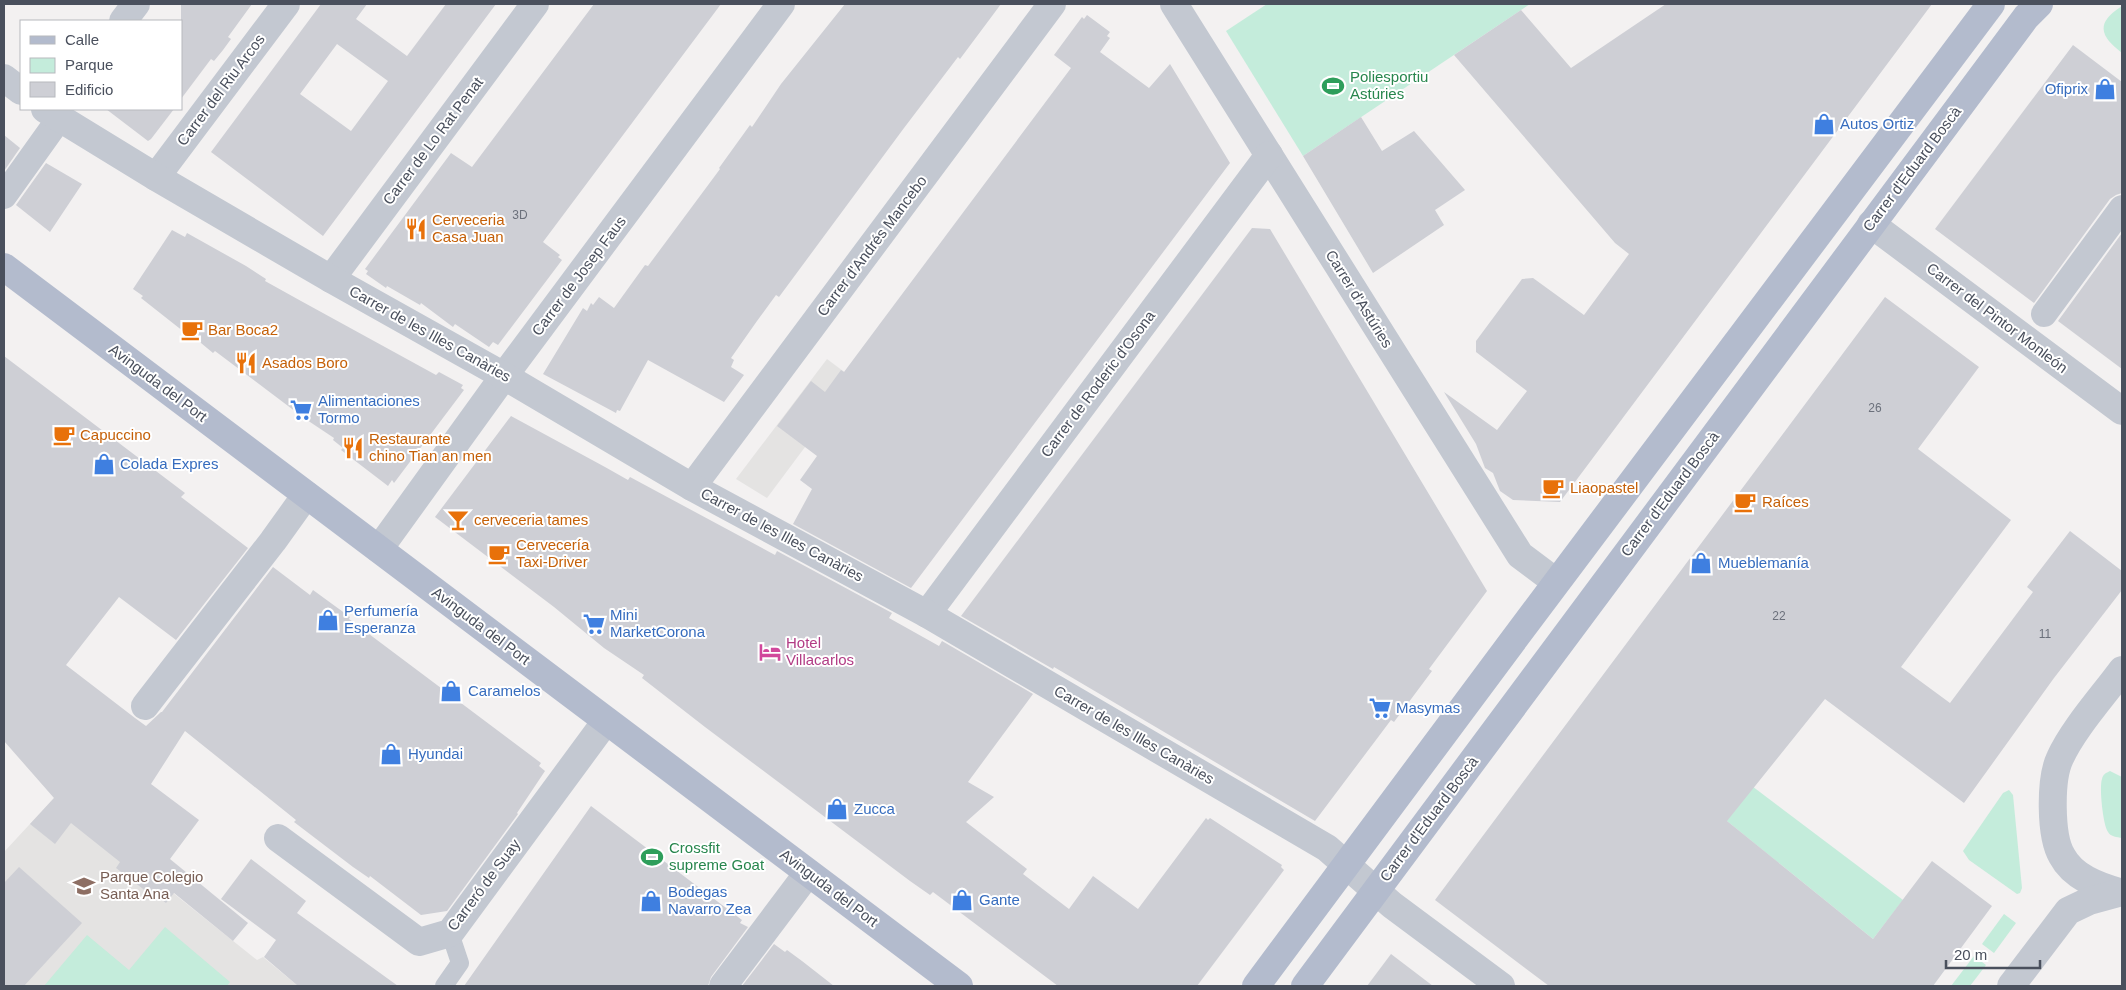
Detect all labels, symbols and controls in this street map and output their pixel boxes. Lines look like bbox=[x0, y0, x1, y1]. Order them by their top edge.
legend bbox=[20, 20, 182, 110]
text: Calle bbox=[65, 31, 99, 48]
street label: Carrer del Riu Arcos bbox=[173, 31, 268, 149]
text: Parque bbox=[65, 56, 113, 73]
place label: Poliesportiu Astúries bbox=[1350, 68, 1428, 102]
street label: Carrer de Lo Rat Penat bbox=[379, 73, 487, 208]
sports icon: Poliesportiu Astúries bbox=[1320, 73, 1346, 99]
shop icon: Ofiprix bbox=[2092, 76, 2118, 102]
place label: Ofiprix bbox=[2045, 80, 2088, 97]
text: Edificio bbox=[65, 81, 113, 98]
street label: Carrer d'Eduard Boscà bbox=[1859, 102, 1965, 235]
shop icon: Autos Ortiz bbox=[1811, 111, 1837, 137]
place label: Autos Ortiz bbox=[1840, 115, 1914, 132]
street label: Carrer d'Andrés Mancebo bbox=[813, 172, 930, 319]
house number: 3D bbox=[512, 208, 528, 222]
place label: Cerveceria Casa Juan bbox=[432, 211, 505, 245]
street label: Carrer de Josep Faus bbox=[528, 213, 629, 339]
restaurant icon: Cerveceria Casa Juan bbox=[403, 216, 429, 242]
street label: Carrer d'Astúries bbox=[1323, 247, 1396, 351]
street label: Carrer del Pintor Monleón bbox=[1924, 259, 2071, 376]
street label: Carrer de les Illes Canàries bbox=[347, 282, 514, 385]
street label: Carrer de Roderic d'Osona bbox=[1037, 307, 1159, 460]
cafe icon: Bar Boca2 bbox=[179, 317, 205, 343]
place label: Bar Boca2 bbox=[208, 321, 278, 338]
street label: Avinguda del Port bbox=[106, 340, 211, 425]
restaurant icon: Asados Boro bbox=[233, 350, 259, 376]
place label: Asados Boro bbox=[262, 354, 348, 371]
place label: Alimentaciones Tormo bbox=[318, 392, 420, 426]
supermarket icon: Alimentaciones Tormo bbox=[288, 397, 314, 423]
house number: 26 bbox=[1868, 401, 1882, 415]
cafe icon: Capuccino bbox=[51, 422, 77, 448]
place label: Capuccino bbox=[80, 426, 151, 443]
street label: Carrer d'Eduard Boscà bbox=[1617, 427, 1723, 560]
place label: Restaurante chino Tian an men bbox=[369, 430, 492, 464]
restaurant icon: Restaurante chino Tian an men bbox=[340, 435, 366, 461]
shop icon: Colada Expres bbox=[91, 451, 117, 477]
place label: Colada Expres bbox=[120, 455, 218, 472]
cafe icon: Liaopastel bbox=[1540, 475, 1566, 501]
place label: Liaopastel bbox=[1570, 479, 1638, 496]
street label: Carrer de les Illes Canàries bbox=[698, 484, 866, 585]
cafe icon: Raíces bbox=[1732, 489, 1758, 515]
place label: Raíces bbox=[1762, 493, 1809, 510]
bar icon: cerveceria tames bbox=[445, 507, 471, 533]
place label: cerveceria tames bbox=[474, 511, 588, 528]
place label: Cervecería Taxi-Driver bbox=[516, 536, 590, 570]
cafe icon: Cervecería Taxi-Driver bbox=[486, 541, 512, 567]
shop icon: Mueblemanía bbox=[1688, 550, 1714, 576]
place label: Mueblemanía bbox=[1718, 554, 1810, 571]
street label: Avinguda del Port bbox=[429, 583, 534, 668]
place label: Perfumería Esperanza bbox=[344, 602, 419, 636]
place label: Mini MarketCorona bbox=[610, 606, 706, 640]
shop icon: Perfumería Esperanza bbox=[315, 607, 341, 633]
house number: 22 bbox=[1772, 609, 1786, 623]
supermarket icon: Mini MarketCorona bbox=[581, 611, 607, 637]
house number: 11 bbox=[2039, 627, 2052, 641]
place label: Hotel Villacarlos bbox=[786, 634, 854, 668]
hotel icon: Hotel Villacarlos bbox=[757, 639, 783, 665]
shop icon: Caramelos bbox=[438, 678, 464, 704]
place label: Caramelos bbox=[468, 682, 541, 699]
street label: Carrer de les Illes Canàries bbox=[1051, 682, 1217, 787]
supermarket icon: Masymas bbox=[1367, 695, 1393, 721]
place label: Masymas bbox=[1396, 699, 1460, 716]
shop icon: Hyundai bbox=[378, 741, 404, 767]
place label: Hyundai bbox=[408, 745, 463, 762]
street label: Carrer d'Eduard Boscà bbox=[1376, 752, 1482, 885]
shop icon: Zucca bbox=[824, 796, 850, 822]
place label: Zucca bbox=[854, 800, 896, 817]
street label: Carreró de Suay bbox=[444, 835, 524, 934]
place label: Crossfit supreme Goat bbox=[669, 839, 765, 873]
sports icon: Crossfit supreme Goat bbox=[639, 844, 665, 870]
street label: Avinguda del Port bbox=[777, 845, 882, 930]
place label: Parque Colegio Santa Ana bbox=[100, 868, 203, 902]
school or university icon: Parque Colegio Santa Ana bbox=[71, 873, 97, 899]
place label: Bodegas Navarro Zea bbox=[668, 883, 752, 917]
shop icon: Gante bbox=[949, 887, 975, 913]
shop icon: Bodegas Navarro Zea bbox=[638, 888, 664, 914]
place label: Gante bbox=[979, 891, 1020, 908]
scale bar bbox=[1946, 938, 2040, 970]
text: 20 m bbox=[1954, 946, 1987, 963]

